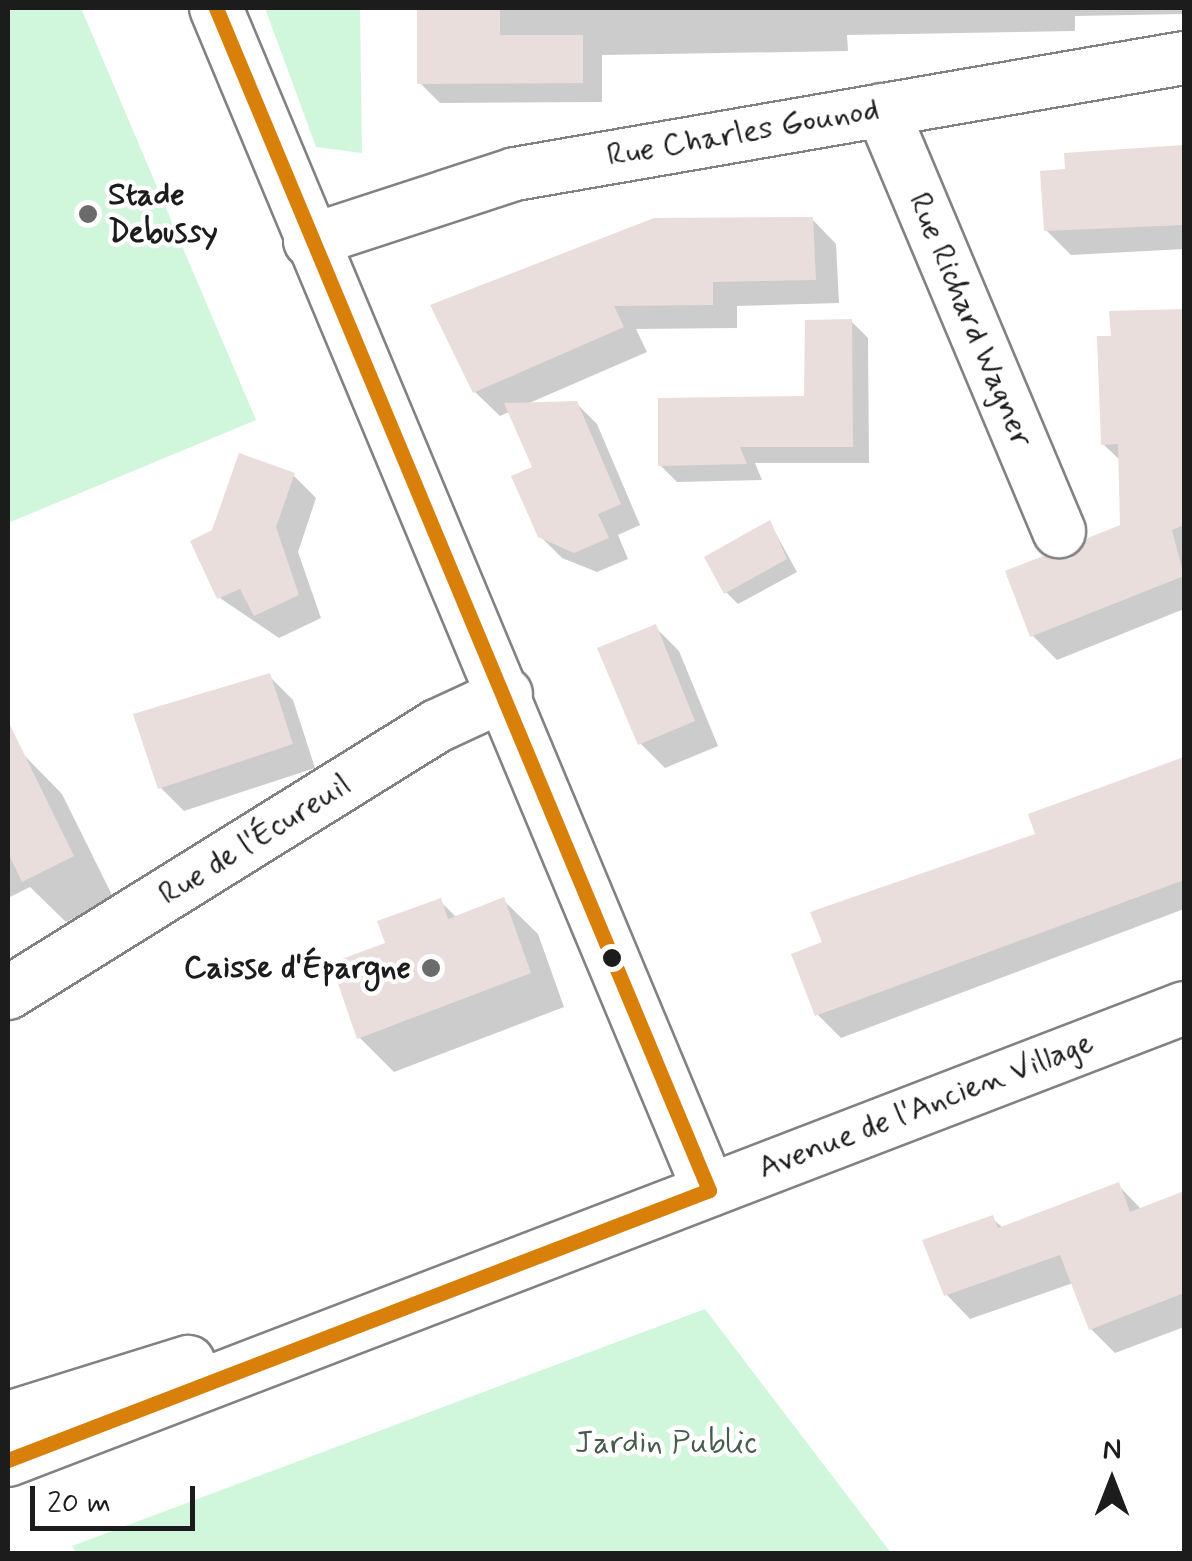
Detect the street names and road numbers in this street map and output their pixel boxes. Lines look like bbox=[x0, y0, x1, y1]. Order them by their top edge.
street label: Rue Charles Gounod bbox=[609, 91, 877, 175]
street label: Rue Richard Wagner bbox=[897, 183, 1043, 457]
street label: Rue de l'Écureuil bbox=[152, 766, 358, 914]
street label: Avenue de l'Ancien Village bbox=[752, 1024, 1100, 1188]

